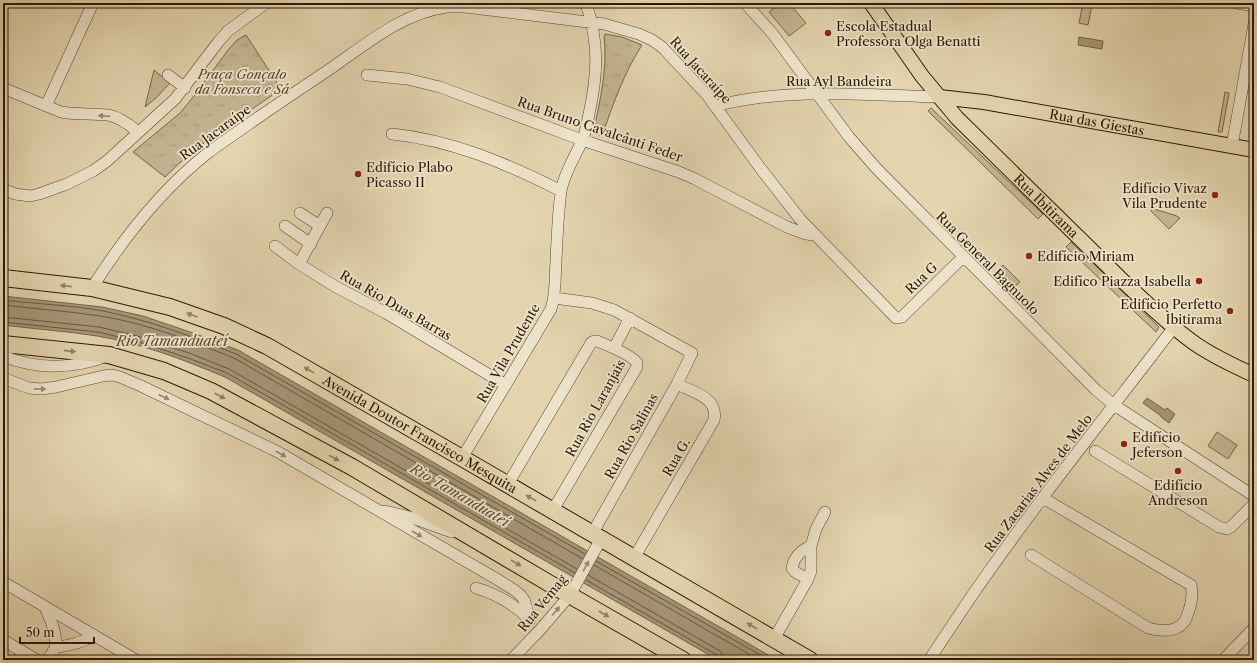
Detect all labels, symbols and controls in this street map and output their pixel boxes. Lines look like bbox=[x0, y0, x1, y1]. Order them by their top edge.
place label: Escola Estadual Professora Olga Benatti bbox=[836, 18, 981, 49]
marker: Escola Estadual Professora Olga Benatti bbox=[823, 28, 833, 38]
street label: Rua Jacaraípe bbox=[667, 33, 735, 107]
park label: Praça Gonçalo da Fonseca e Sá bbox=[195, 66, 290, 97]
street label: Rua Ayl Bandeira bbox=[786, 73, 892, 89]
street label: Rua Bruno Cavalcânti Feder bbox=[515, 93, 685, 165]
street label: Rua Jacaraípe bbox=[176, 101, 254, 163]
street label: Rua das Giestas bbox=[1048, 106, 1146, 138]
one-way arrow bbox=[98, 112, 110, 119]
place label: Edifício Plabo Picasso II bbox=[366, 159, 453, 190]
marker: Edifício Plabo Picasso II bbox=[353, 169, 363, 179]
street label: Rua Ibitirama bbox=[1011, 171, 1082, 241]
place label: Edifício Vivaz Vila Prudente bbox=[1121, 180, 1207, 211]
marker: Edifício Vivaz Vila Prudente bbox=[1210, 190, 1220, 200]
street label: Rua General Bagnuolo bbox=[933, 208, 1043, 318]
place label: Edifício Miriam bbox=[1037, 248, 1134, 264]
marker: Edifício Miriam bbox=[1024, 251, 1034, 261]
street label: Rua G bbox=[902, 259, 941, 297]
street label: Rua Rio Duas Barras bbox=[337, 266, 455, 344]
place label: Edifíco Piazza Isabella bbox=[1053, 273, 1191, 289]
marker: Edifíco Piazza Isabella bbox=[1194, 276, 1204, 286]
one-way arrow bbox=[60, 282, 72, 289]
place label: Edifício Perfetto Ibitirama bbox=[1120, 296, 1222, 327]
street label: Rua Vila Prudente bbox=[473, 301, 543, 405]
marker: Edifício Perfetto Ibitirama bbox=[1225, 306, 1235, 316]
one-way arrow bbox=[186, 312, 198, 318]
water label: Rio Tamanduateí bbox=[115, 332, 229, 350]
one-way arrow bbox=[64, 348, 76, 354]
street label: Rua Rio Laranjais bbox=[562, 356, 628, 459]
one-way arrow bbox=[304, 367, 315, 374]
street label: Avenida Doutor Francisco Mesquita bbox=[319, 371, 520, 496]
one-way arrow bbox=[34, 385, 46, 392]
street label: Rua Rio Salinas bbox=[601, 390, 661, 482]
one-way arrow bbox=[214, 392, 226, 399]
one-way arrow bbox=[158, 394, 170, 400]
street label: Rua Zacarias Alves de Melo bbox=[981, 411, 1095, 555]
place label: Edifício Jeferson bbox=[1130, 429, 1183, 460]
street label: Rua G. bbox=[659, 435, 693, 479]
marker: Edifício Jeferson bbox=[1119, 439, 1129, 449]
one-way arrow bbox=[275, 451, 287, 457]
one-way arrow bbox=[328, 454, 340, 461]
water label: Rio Tamanduateí bbox=[406, 459, 514, 531]
marker: Edifício Andreson bbox=[1173, 466, 1183, 476]
place label: Edifício Andreson bbox=[1147, 477, 1208, 508]
one-way arrow bbox=[525, 494, 537, 501]
one-way arrow bbox=[411, 530, 423, 537]
one-way arrow bbox=[510, 560, 522, 567]
one-way arrow bbox=[583, 560, 590, 572]
street label: Rua Vemag bbox=[514, 571, 570, 635]
one-way arrow bbox=[552, 605, 561, 616]
one-way arrow bbox=[598, 611, 609, 618]
scale bar bbox=[20, 619, 94, 645]
one-way arrow bbox=[746, 623, 758, 630]
text: 50 m bbox=[26, 625, 55, 640]

